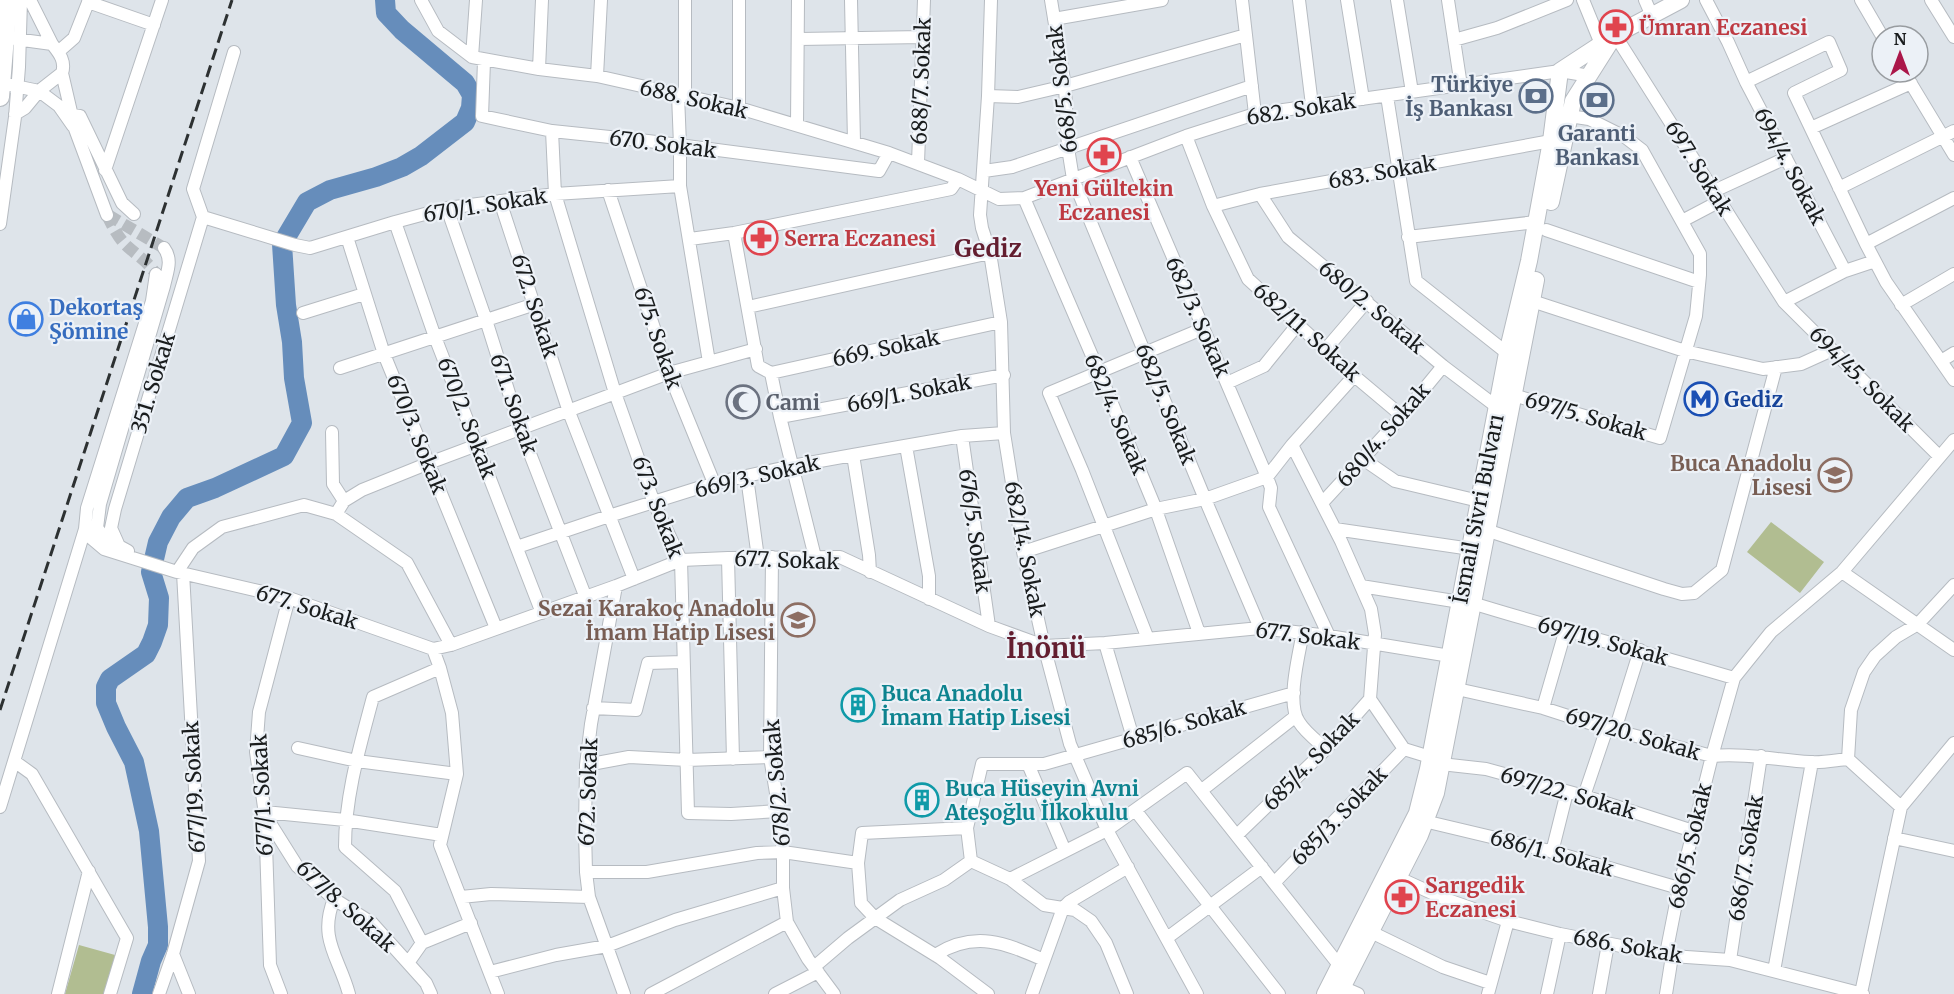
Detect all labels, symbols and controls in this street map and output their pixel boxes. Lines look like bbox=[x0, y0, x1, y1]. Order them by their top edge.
pharmacy icon: Ümran Eczanesi bbox=[1598, 9, 1634, 45]
place label: Ümran Eczanesi bbox=[1639, 14, 1807, 41]
street label: 688/7. Sokak bbox=[905, 16, 937, 145]
street label: 668/5. Sokak bbox=[1041, 23, 1083, 154]
north arrow bbox=[1870, 24, 1930, 84]
text: N bbox=[1894, 29, 1907, 49]
place label: Türkiye İş Bankası bbox=[1405, 71, 1513, 122]
street label: 688. Sokak bbox=[637, 73, 751, 125]
bank icon: Türkiye İş Bankası bbox=[1518, 78, 1554, 114]
bank icon: Garanti Bankası bbox=[1579, 82, 1615, 118]
street label: 682. Sokak bbox=[1244, 87, 1358, 131]
street label: 694/4. Sokak bbox=[1748, 103, 1832, 230]
street label: 697. Sokak bbox=[1659, 116, 1739, 221]
place label: Garanti Bankası bbox=[1555, 120, 1639, 171]
street label: 670. Sokak bbox=[608, 124, 719, 164]
pharmacy icon: Yeni Gültekin Eczanesi bbox=[1086, 137, 1122, 173]
street label: 683. Sokak bbox=[1326, 149, 1438, 195]
place label: Yeni Gültekin Eczanesi bbox=[1033, 175, 1174, 226]
street label: 670/1. Sokak bbox=[421, 182, 549, 228]
pharmacy icon: Serra Eczanesi bbox=[743, 220, 779, 256]
place label: Serra Eczanesi bbox=[784, 225, 936, 252]
district label: Gediz bbox=[954, 233, 1022, 264]
street label: 672. Sokak bbox=[505, 250, 565, 362]
street label: 682/3. Sokak bbox=[1160, 253, 1237, 382]
street label: 680/2. Sokak bbox=[1313, 255, 1431, 360]
street label: 682/11. Sokak bbox=[1248, 277, 1367, 388]
street label: 675. Sokak bbox=[628, 283, 688, 393]
place label: Dekortaş Şömine bbox=[49, 294, 144, 345]
shop icon: Dekortaş Şömine bbox=[8, 301, 44, 337]
street label: 694/45. Sokak bbox=[1803, 320, 1921, 438]
street label: 669. Sokak bbox=[830, 323, 943, 373]
street label: 351. Sokak bbox=[125, 328, 181, 437]
street label: 682/5. Sokak bbox=[1129, 340, 1203, 469]
street label: 682/4. Sokak bbox=[1078, 349, 1154, 479]
street label: 671. Sokak bbox=[484, 350, 544, 459]
street label: 670/2. Sokak bbox=[431, 353, 503, 483]
street label: 669/1. Sokak bbox=[845, 368, 974, 418]
street label: 670/3. Sokak bbox=[381, 370, 453, 498]
street label: 680/4. Sokak bbox=[1330, 377, 1436, 493]
metro station icon: Gediz bbox=[1683, 381, 1719, 417]
mosque icon: Cami bbox=[725, 384, 761, 420]
street label: 697/5. Sokak bbox=[1522, 386, 1651, 446]
place label: Gediz bbox=[1724, 386, 1783, 413]
place label: Cami bbox=[766, 389, 820, 416]
street label: İsmail Sivri Bulvarı bbox=[1446, 412, 1510, 606]
street label: 669/3. Sokak bbox=[692, 448, 823, 504]
place label: Buca Anadolu Lisesi bbox=[1670, 450, 1812, 501]
street label: 673. Sokak bbox=[626, 452, 690, 562]
school or university icon: Buca Anadolu Lisesi bbox=[1817, 457, 1853, 493]
street label: 676/5. Sokak bbox=[953, 467, 997, 596]
street label: 682/14. Sokak bbox=[999, 479, 1052, 620]
street label: 677. Sokak bbox=[734, 545, 841, 575]
street label: 677. Sokak bbox=[253, 579, 362, 636]
place label: Sezai Karakoç Anadolu İmam Hatip Lisesi bbox=[538, 595, 775, 646]
school or university icon: Sezai Karakoç Anadolu İmam Hatip Lisesi bbox=[780, 602, 816, 638]
street label: 697/19. Sokak bbox=[1535, 611, 1672, 672]
street label: 677. Sokak bbox=[1254, 616, 1363, 656]
district label: İnönü bbox=[1006, 631, 1086, 665]
place label: Buca Anadolu İmam Hatip Lisesi bbox=[881, 680, 1071, 731]
building icon: Buca Anadolu İmam Hatip Lisesi bbox=[840, 687, 876, 723]
street label: 685/6. Sokak bbox=[1119, 693, 1250, 755]
street label: 697/20. Sokak bbox=[1562, 702, 1704, 766]
street label: 685/4. Sokak bbox=[1257, 705, 1365, 816]
street label: 678/2. Sokak bbox=[758, 718, 796, 848]
street label: 677/19. Sokak bbox=[177, 719, 211, 854]
street label: 677/1. Sokak bbox=[245, 732, 279, 857]
street label: 672. Sokak bbox=[573, 737, 603, 847]
street label: 685/3. Sokak bbox=[1285, 760, 1393, 871]
street label: 697/22. Sokak bbox=[1497, 761, 1639, 825]
place label: Buca Hüseyin Avni Ateşoğlu İlkokulu bbox=[944, 775, 1139, 826]
street label: 686/5. Sokak bbox=[1662, 780, 1718, 912]
building icon: Buca Hüseyin Avni Ateşoğlu İlkokulu bbox=[904, 782, 940, 818]
street label: 686/7. Sokak bbox=[1723, 792, 1769, 923]
street label: 686/1. Sokak bbox=[1487, 824, 1618, 883]
street label: 677/8. Sokak bbox=[290, 854, 402, 958]
place label: Sarıgedik Eczanesi bbox=[1425, 872, 1525, 923]
pharmacy icon: Sarıgedik Eczanesi bbox=[1384, 879, 1420, 915]
street label: 686. Sokak bbox=[1571, 923, 1685, 969]

